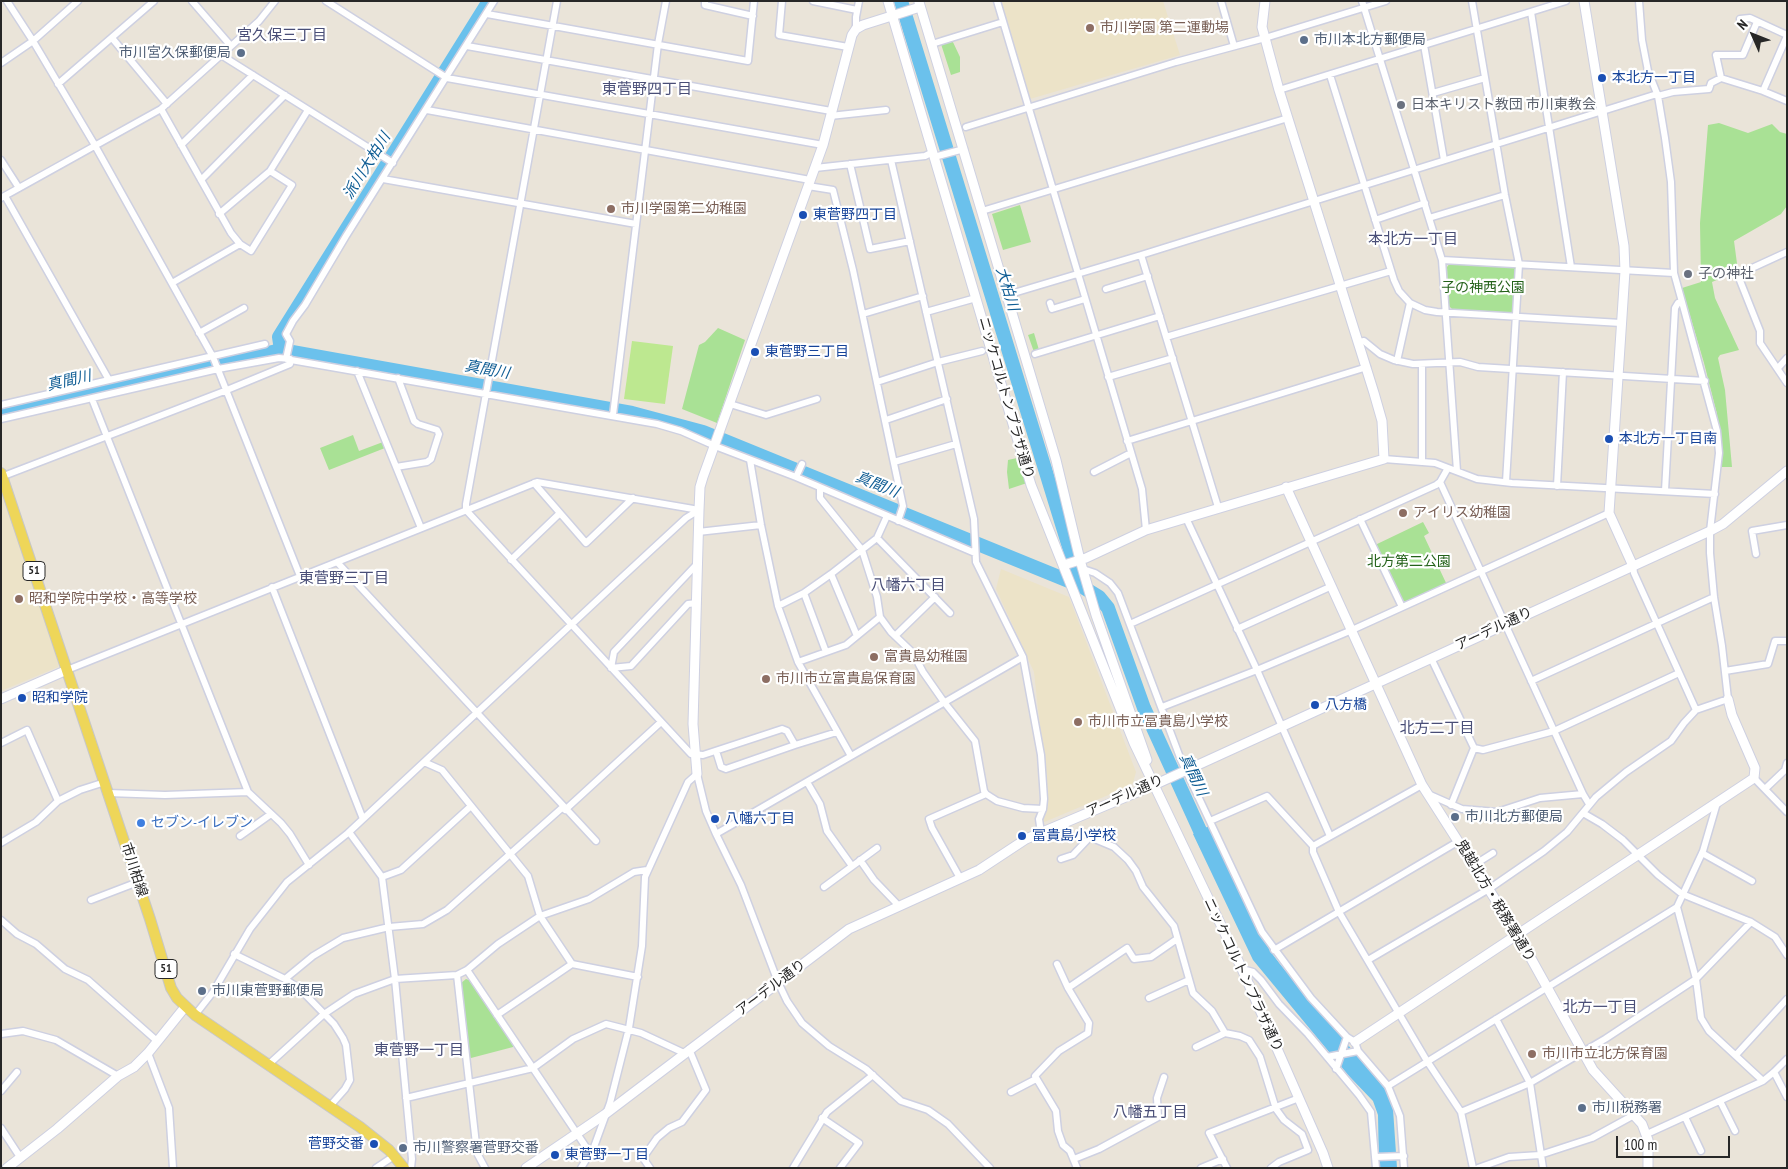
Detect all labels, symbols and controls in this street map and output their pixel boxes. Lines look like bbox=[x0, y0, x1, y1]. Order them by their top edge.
north arrow bbox=[1728, 10, 1778, 60]
text: N bbox=[1733, 16, 1751, 34]
place label: 市川学園 第二運動場 bbox=[1100, 20, 1229, 36]
marker: 市川学園 第二運動場 bbox=[1084, 22, 1096, 34]
district label: 宮久保三丁目 bbox=[237, 27, 327, 45]
place label: 市川本北方郵便局 bbox=[1314, 32, 1426, 48]
marker: 市川本北方郵便局 bbox=[1298, 34, 1310, 46]
place label: 市川宮久保郵便局 bbox=[119, 45, 231, 61]
marker: 市川宮久保郵便局 bbox=[235, 47, 247, 59]
place label: 本北方一丁目 bbox=[1612, 70, 1696, 86]
marker: 本北方一丁目 bbox=[1596, 72, 1608, 84]
district label: 東菅野四丁目 bbox=[602, 81, 692, 99]
place label: 日本キリスト教団 市川東教会 bbox=[1411, 97, 1596, 113]
marker: 日本キリスト教団 市川東教会 bbox=[1395, 99, 1407, 111]
water label: 派川大柏川 bbox=[339, 129, 395, 203]
place label: 市川学園第二幼稚園 bbox=[621, 201, 747, 217]
marker: 市川学園第二幼稚園 bbox=[605, 203, 617, 215]
place label: 東菅野四丁目 bbox=[813, 207, 897, 223]
marker: 東菅野四丁目 bbox=[797, 209, 809, 221]
district label: 本北方一丁目 bbox=[1368, 231, 1458, 249]
water label: 大柏川 bbox=[992, 265, 1022, 313]
place label: 子の神社 bbox=[1698, 266, 1754, 282]
marker: 子の神社 bbox=[1682, 268, 1694, 280]
park label: 子の神西公園 bbox=[1441, 280, 1525, 296]
street label: ニッケコルトンプラザ通り bbox=[975, 315, 1037, 481]
place label: 東菅野三丁目 bbox=[765, 344, 849, 360]
marker: 東菅野三丁目 bbox=[749, 346, 761, 358]
water label: 真間川 bbox=[463, 357, 511, 383]
water label: 真間川 bbox=[45, 367, 93, 395]
place label: 本北方一丁目南 bbox=[1619, 431, 1717, 447]
marker: 本北方一丁目南 bbox=[1603, 433, 1615, 445]
water label: 真間川 bbox=[853, 468, 901, 502]
place label: アイリス幼稚園 bbox=[1413, 505, 1511, 521]
marker: アイリス幼稚園 bbox=[1397, 507, 1409, 519]
park label: 北方第二公園 bbox=[1367, 554, 1451, 570]
road number: 51 bbox=[23, 562, 45, 580]
district label: 東菅野三丁目 bbox=[299, 570, 389, 588]
district label: 八幡六丁目 bbox=[871, 577, 945, 595]
place label: 昭和学院中学校・高等学校 bbox=[29, 591, 197, 607]
marker: 昭和学院中学校・高等学校 bbox=[13, 593, 25, 605]
street label: アーデル通り bbox=[1453, 604, 1535, 654]
place label: 富貴島幼稚園 bbox=[884, 649, 968, 665]
marker: 富貴島幼稚園 bbox=[868, 651, 880, 663]
place label: 市川市立富貴島保育園 bbox=[776, 671, 916, 687]
marker: 市川市立富貴島保育園 bbox=[760, 673, 772, 685]
place label: 昭和学院 bbox=[32, 690, 88, 706]
marker: 昭和学院 bbox=[16, 692, 28, 704]
place label: 八方橋 bbox=[1325, 697, 1367, 713]
marker: 八方橋 bbox=[1309, 699, 1321, 711]
place label: 市川市立冨貴島小学校 bbox=[1088, 714, 1228, 730]
marker: 市川市立冨貴島小学校 bbox=[1072, 716, 1084, 728]
district label: 北方二丁目 bbox=[1400, 720, 1474, 738]
water label: 真間川 bbox=[1175, 751, 1211, 799]
street label: アーデル通り bbox=[1084, 771, 1166, 821]
place label: 市川北方郵便局 bbox=[1465, 809, 1563, 825]
place label: 八幡六丁目 bbox=[725, 811, 795, 827]
marker: 市川北方郵便局 bbox=[1449, 811, 1461, 823]
marker: 八幡六丁目 bbox=[709, 813, 721, 825]
place label: セブン-イレブン bbox=[151, 815, 253, 831]
marker: セブン-イレブン bbox=[135, 817, 147, 829]
place label: 冨貴島小学校 bbox=[1032, 828, 1116, 844]
marker: 冨貴島小学校 bbox=[1016, 830, 1028, 842]
street label: 鬼越北方・税務署通り bbox=[1452, 837, 1538, 965]
street label: 市川柏線 bbox=[117, 841, 151, 899]
street label: ニッケコルトンプラザ通り bbox=[1200, 895, 1286, 1055]
street label: アーデル通り bbox=[733, 956, 809, 1020]
road number: 51 bbox=[155, 960, 177, 979]
place label: 市川東菅野郵便局 bbox=[212, 983, 324, 999]
marker: 市川東菅野郵便局 bbox=[196, 985, 208, 997]
district label: 北方一丁目 bbox=[1563, 999, 1637, 1017]
district label: 東菅野一丁目 bbox=[374, 1042, 464, 1060]
place label: 市川市立北方保育園 bbox=[1542, 1046, 1668, 1062]
marker: 市川市立北方保育園 bbox=[1526, 1048, 1538, 1060]
place label: 市川税務署 bbox=[1592, 1100, 1662, 1116]
marker: 市川税務署 bbox=[1576, 1102, 1588, 1114]
district label: 八幡五丁目 bbox=[1113, 1104, 1187, 1122]
scale bar bbox=[1618, 1126, 1732, 1158]
text: 100 m bbox=[1624, 1135, 1657, 1154]
place label: 菅野交番 bbox=[308, 1136, 364, 1152]
marker: 菅野交番 bbox=[368, 1138, 380, 1150]
place label: 市川警察署菅野交番 bbox=[413, 1140, 539, 1156]
marker: 市川警察署菅野交番 bbox=[397, 1142, 409, 1154]
place label: 東菅野一丁目 bbox=[565, 1147, 649, 1163]
marker: 東菅野一丁目 bbox=[549, 1149, 561, 1161]

